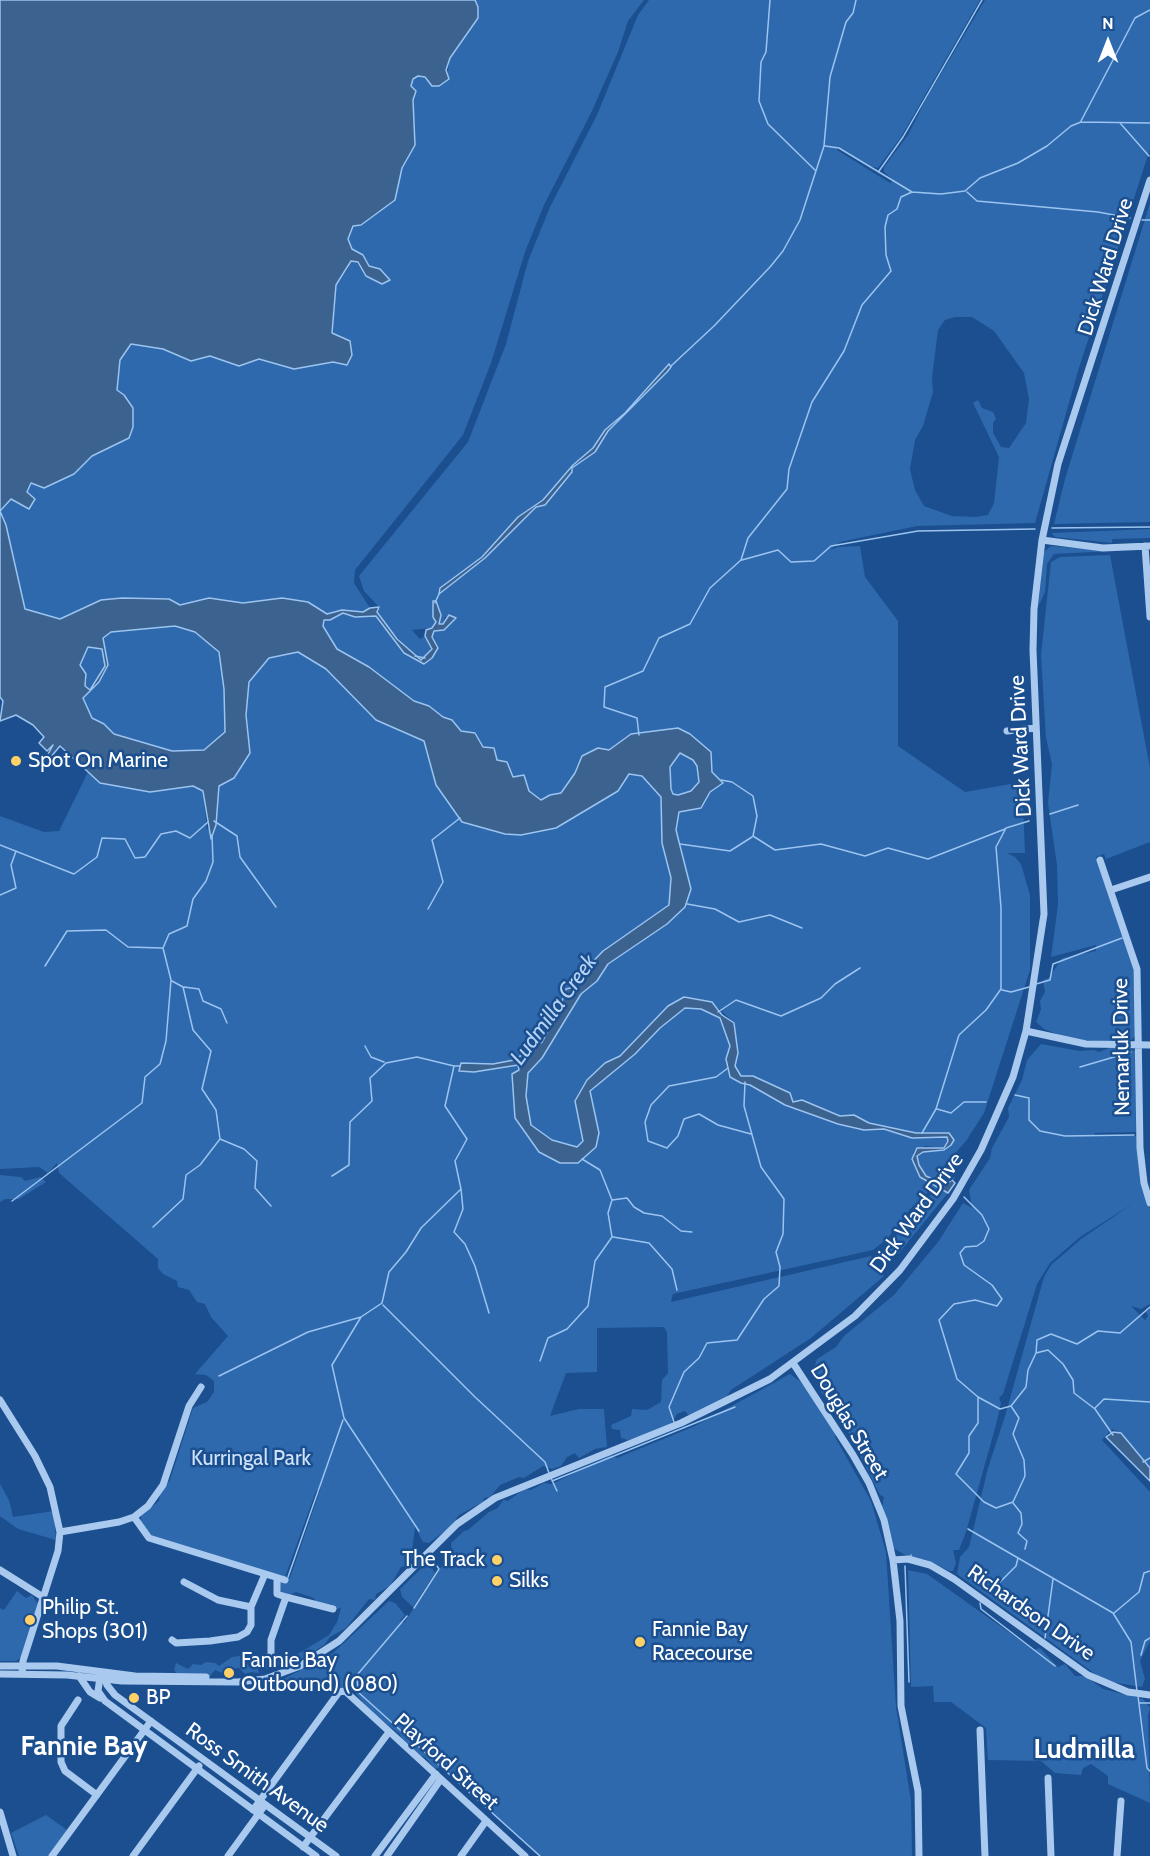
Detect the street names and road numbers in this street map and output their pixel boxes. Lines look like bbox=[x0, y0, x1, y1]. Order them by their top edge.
street label: Dick Ward Drive bbox=[1073, 195, 1139, 339]
street label: Dick Ward Drive bbox=[1005, 674, 1037, 818]
street label: Nemarluk Drive bbox=[1108, 978, 1136, 1116]
street label: Dick Ward Drive bbox=[865, 1148, 969, 1278]
street label: Douglas Street bbox=[805, 1360, 893, 1484]
street label: Richardson Drive bbox=[962, 1560, 1100, 1666]
street label: Playford Street bbox=[388, 1708, 504, 1816]
street label: Ross Smith Avenue bbox=[181, 1718, 333, 1838]

